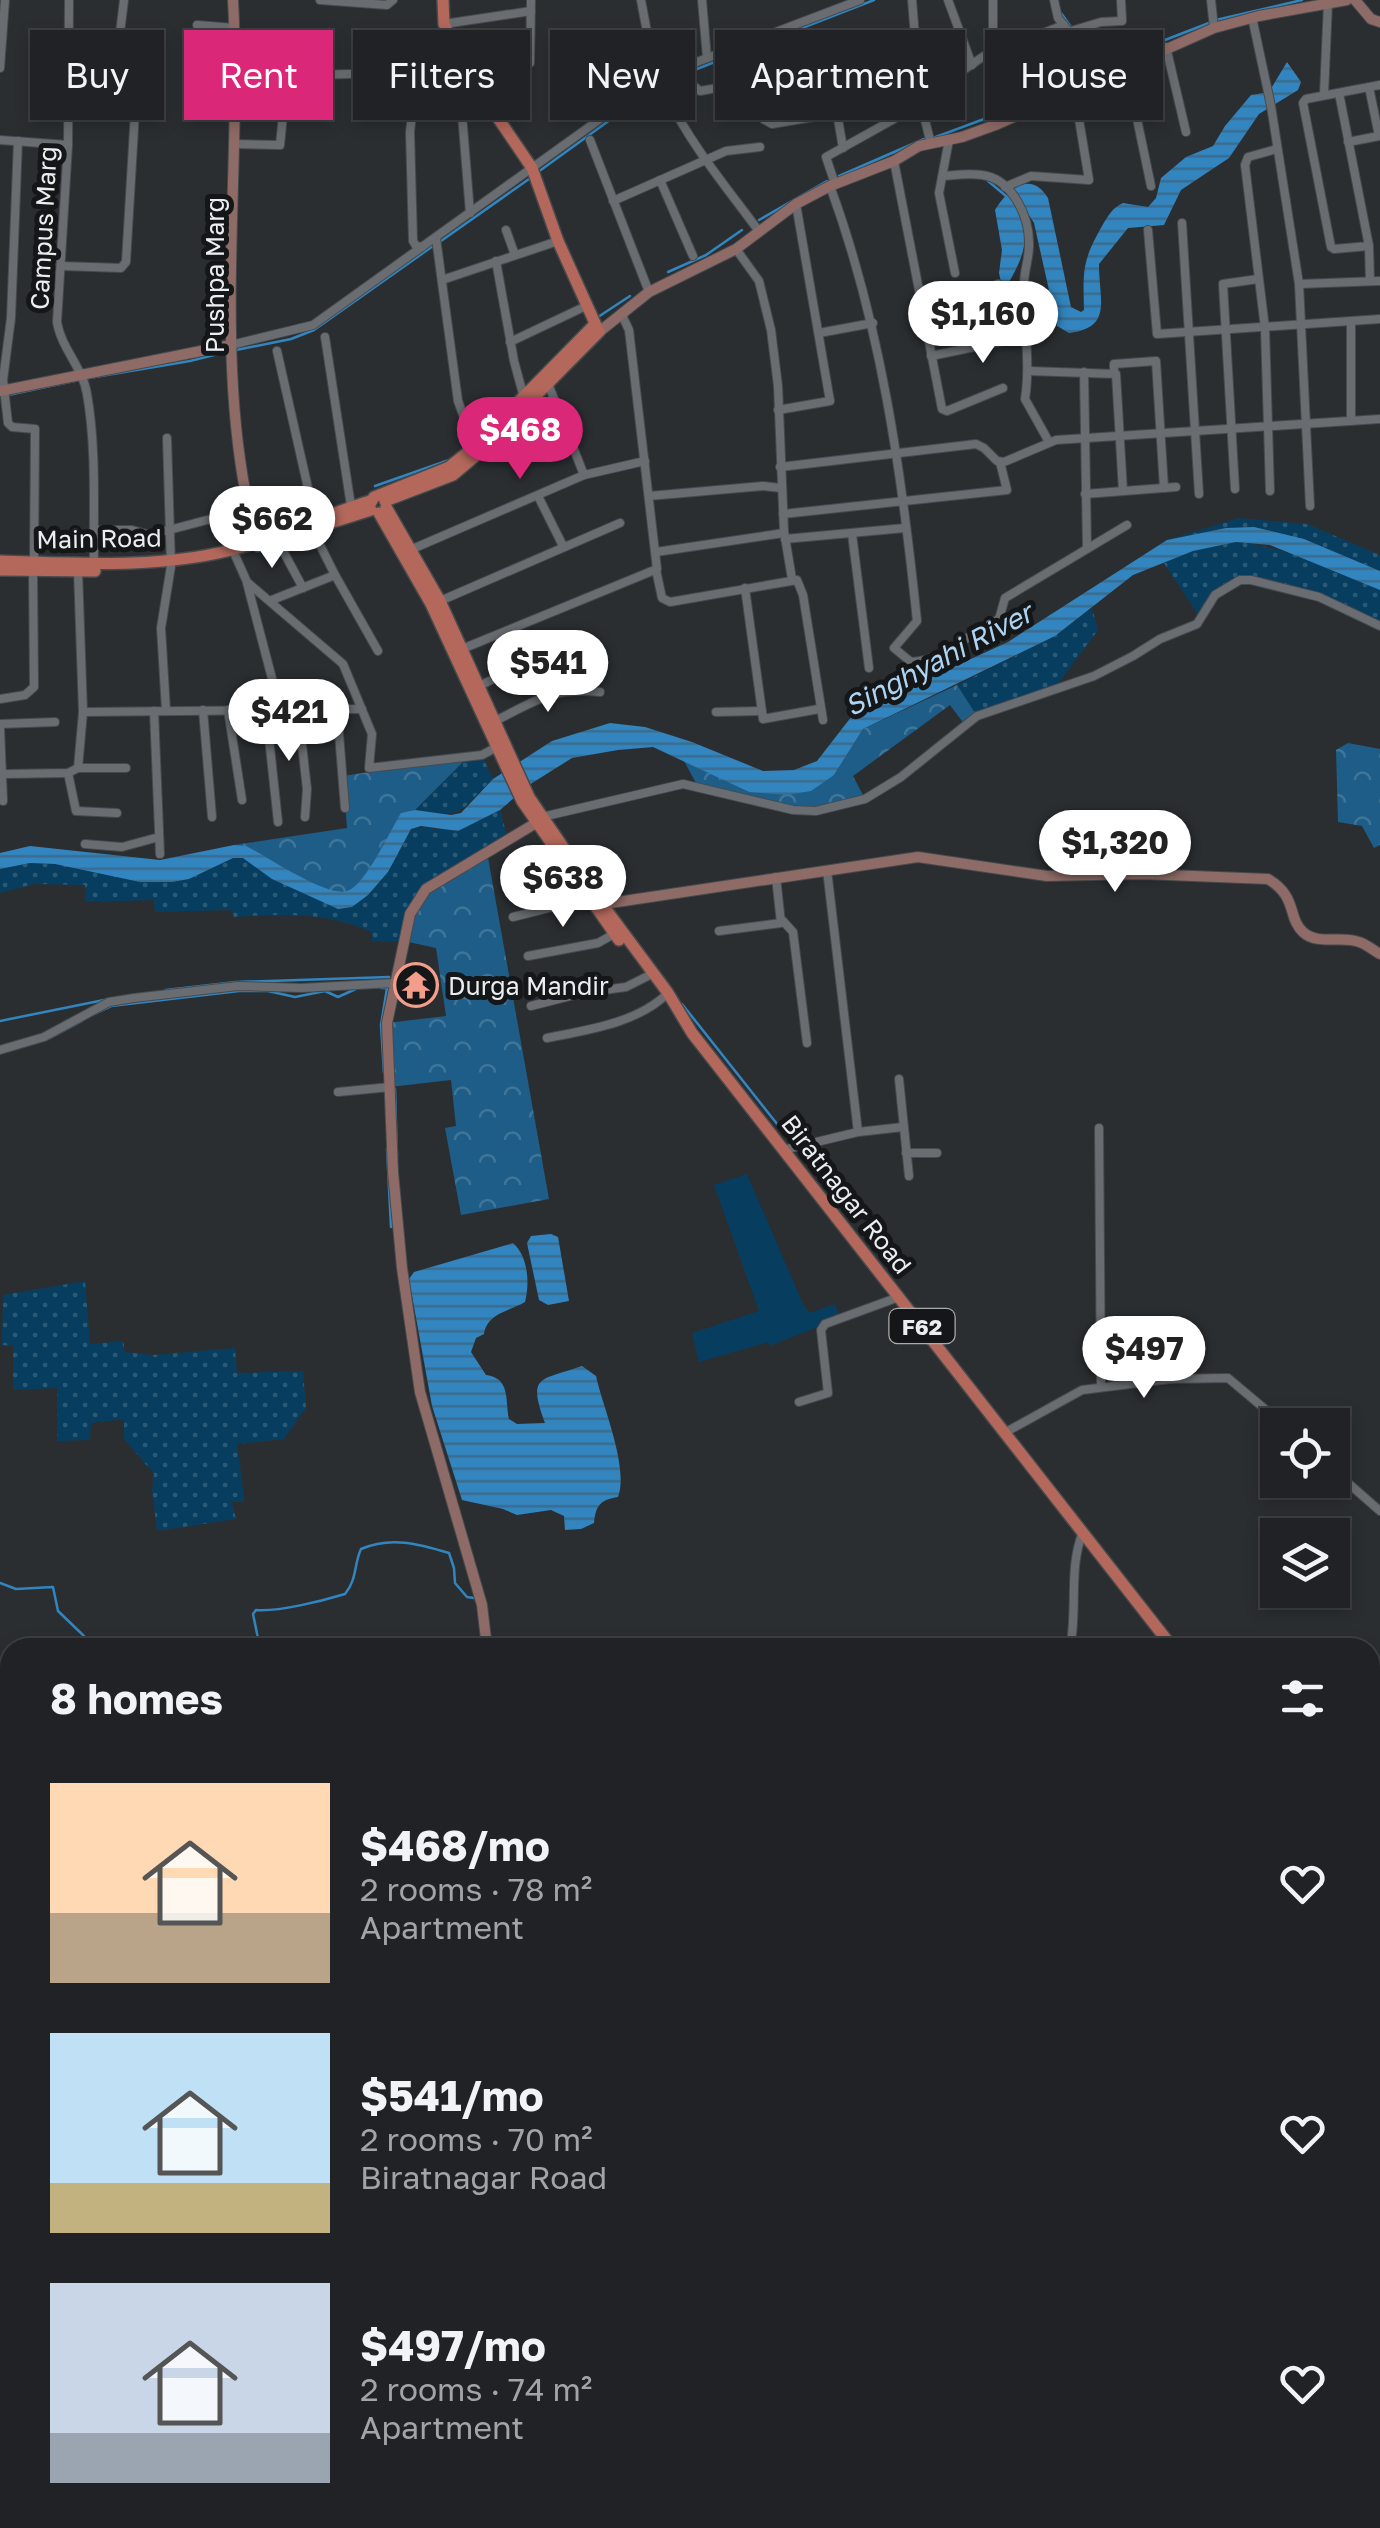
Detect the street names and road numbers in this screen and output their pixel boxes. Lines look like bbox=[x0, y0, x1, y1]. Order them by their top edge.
street label: Campus Marg bbox=[23, 145, 63, 311]
street label: Pushpa Marg bbox=[199, 197, 230, 353]
street label: Main Road bbox=[36, 521, 162, 555]
street label: Biratnagar Road bbox=[775, 1108, 919, 1280]
road number: F62 bbox=[890, 1309, 954, 1343]

